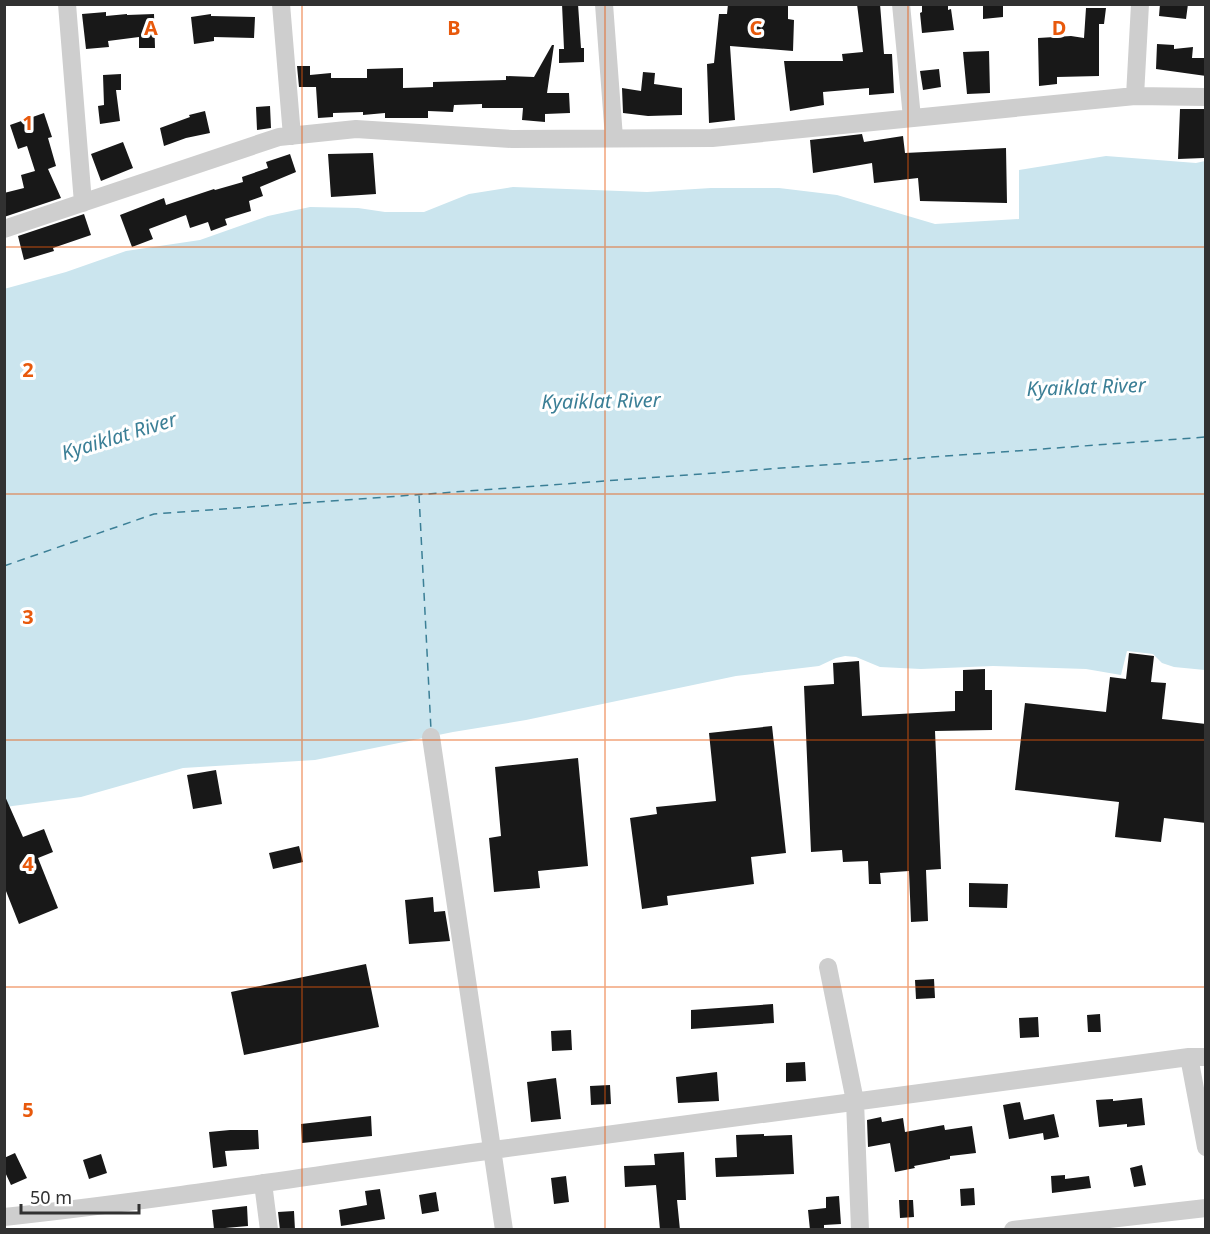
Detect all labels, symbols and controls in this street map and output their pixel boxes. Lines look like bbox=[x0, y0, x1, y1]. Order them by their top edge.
text: A bbox=[144, 14, 158, 41]
text: B bbox=[447, 14, 461, 41]
text: C bbox=[750, 14, 763, 41]
text: D bbox=[1052, 14, 1066, 41]
text: 1 bbox=[22, 109, 34, 136]
text: 2 bbox=[22, 356, 34, 383]
water label: Kyaiklat River bbox=[1026, 371, 1147, 402]
water label: Kyaiklat River bbox=[541, 386, 662, 415]
water label: Kyaiklat River bbox=[58, 405, 181, 466]
text: 3 bbox=[22, 603, 34, 630]
text: 4 bbox=[22, 850, 34, 877]
text: 5 bbox=[22, 1096, 34, 1123]
scale bar bbox=[21, 1177, 140, 1215]
text: 50 m bbox=[30, 1185, 72, 1209]

